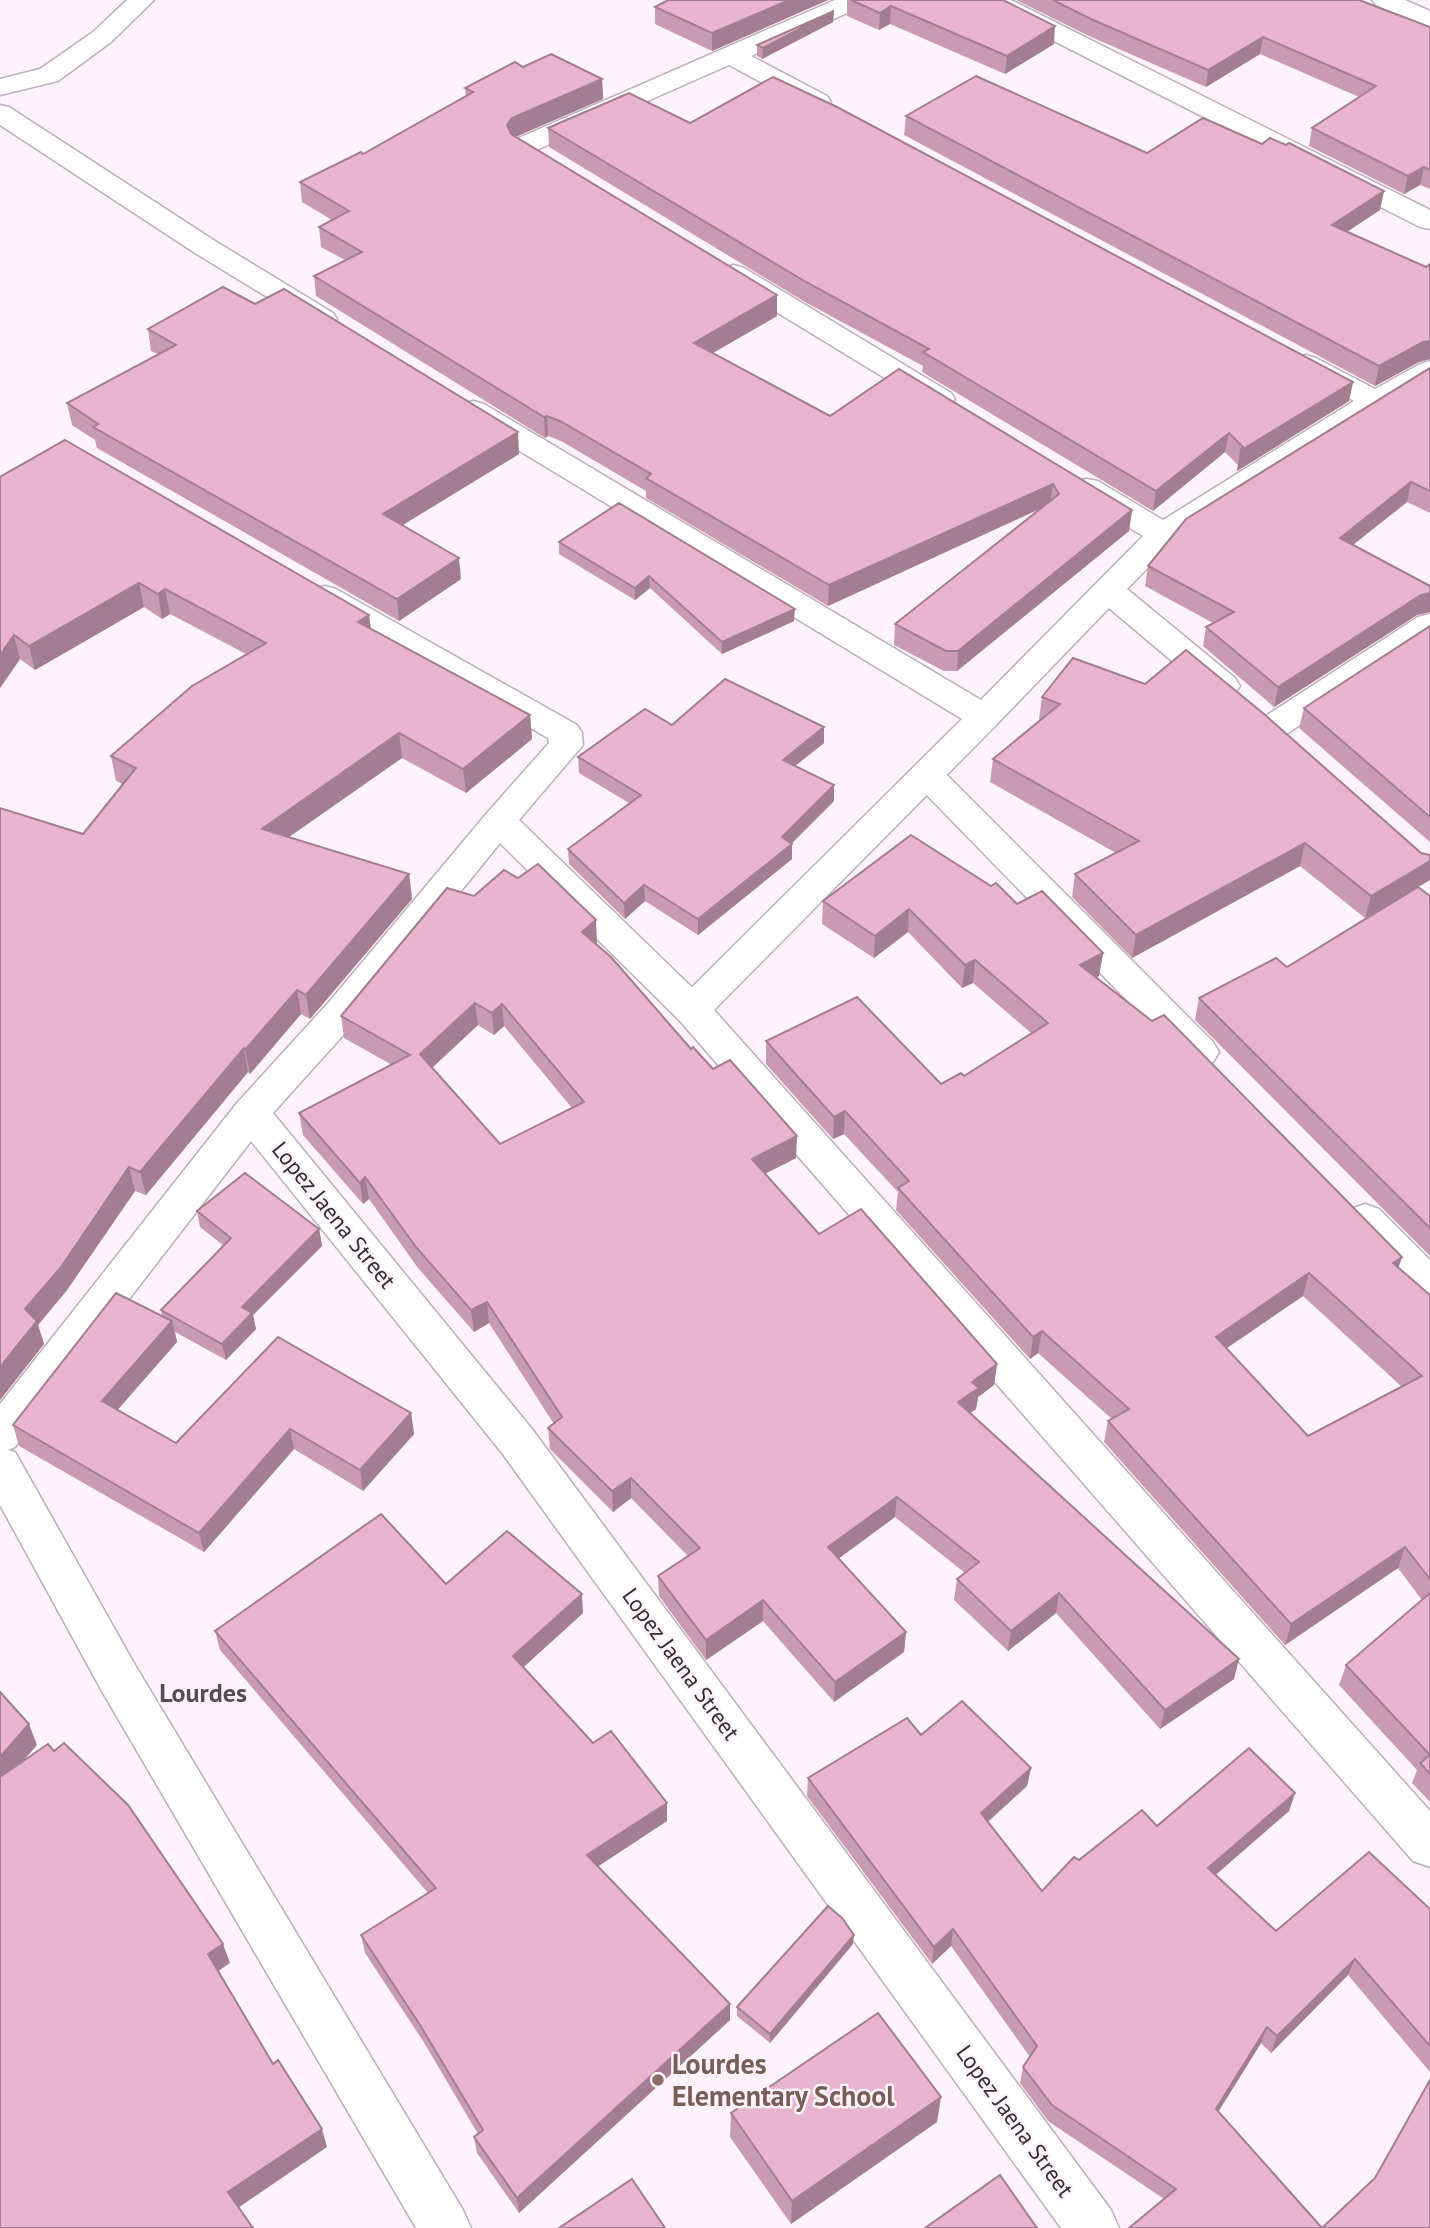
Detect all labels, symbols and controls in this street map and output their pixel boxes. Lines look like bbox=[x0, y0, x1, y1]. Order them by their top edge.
street label: Lopez Jaena Street bbox=[266, 1135, 403, 1294]
street label: Lopez Jaena Street bbox=[616, 1582, 746, 1746]
district label: Lourdes bbox=[159, 1676, 247, 1709]
street label: Lopez Jaena Street bbox=[950, 2039, 1080, 2203]
place label: Lourdes Elementary School bbox=[672, 2045, 895, 2114]
marker: Lourdes Elementary School bbox=[650, 2072, 666, 2088]

